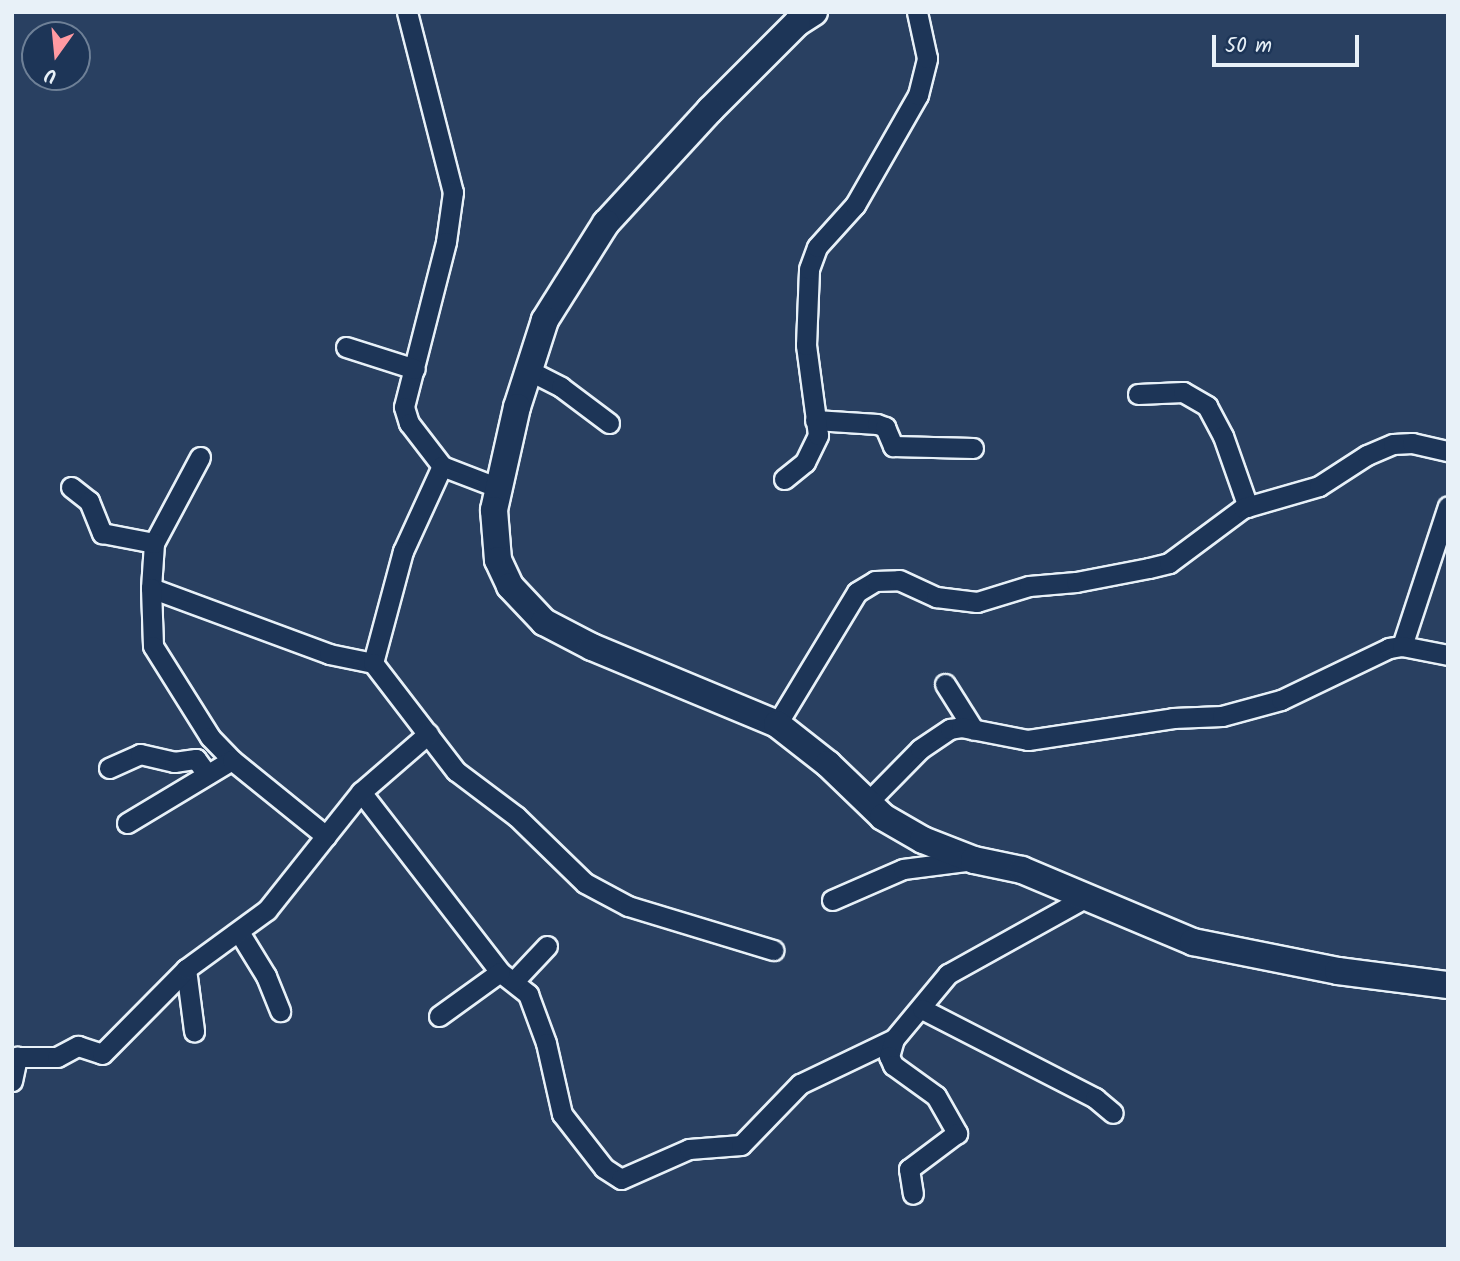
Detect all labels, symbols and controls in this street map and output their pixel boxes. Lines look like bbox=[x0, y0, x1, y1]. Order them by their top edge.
north arrow bbox=[21, 21, 91, 91]
scale bar bbox=[1215, 21, 1362, 65]
text: 50 m bbox=[1225, 30, 1272, 63]
text: U bbox=[42, 58, 60, 90]

